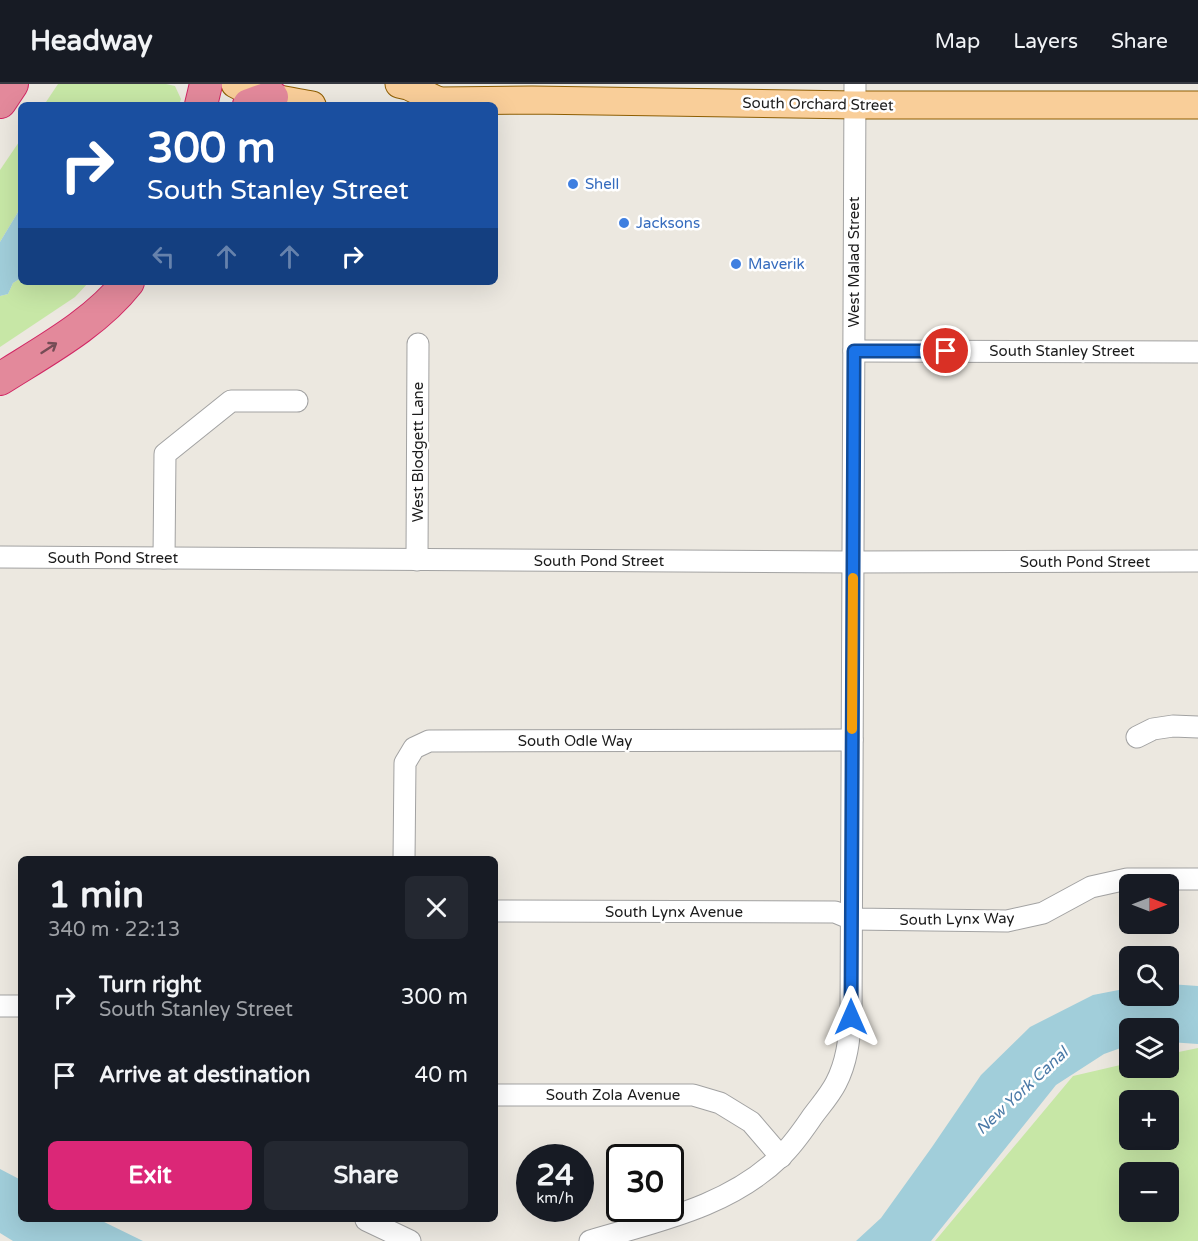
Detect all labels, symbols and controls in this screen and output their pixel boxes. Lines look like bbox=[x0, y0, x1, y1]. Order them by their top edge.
text: Headway bbox=[30, 24, 153, 58]
text: Map bbox=[935, 29, 980, 54]
text: Layers bbox=[1013, 29, 1078, 54]
text: Share bbox=[1111, 29, 1168, 54]
street label: South Orchard Street bbox=[742, 94, 894, 114]
text: 300 m bbox=[147, 123, 276, 174]
icon: right bbox=[48, 126, 126, 204]
text: South Stanley Street bbox=[147, 174, 409, 207]
place label: Shell bbox=[585, 175, 619, 193]
marker: Shell bbox=[566, 177, 580, 191]
street label: West Malad Street bbox=[845, 196, 863, 328]
place label: Jacksons bbox=[636, 214, 700, 232]
marker: Jacksons bbox=[617, 216, 631, 230]
icon: left bbox=[147, 240, 180, 273]
icon: ahead bbox=[210, 240, 243, 273]
icon: ahead bbox=[273, 240, 306, 273]
icon: right bbox=[336, 240, 369, 273]
place label: Maverik bbox=[748, 255, 805, 273]
marker: Maverik bbox=[729, 257, 743, 271]
pin bbox=[920, 325, 971, 376]
icon: arrive bbox=[929, 334, 962, 367]
one-way arrow bbox=[40, 341, 57, 353]
street label: South Stanley Street bbox=[989, 342, 1135, 360]
street label: West Blodgett Lane bbox=[409, 382, 427, 522]
street label: South Pond Street bbox=[48, 549, 179, 567]
street label: South Pond Street bbox=[534, 552, 665, 570]
street label: South Pond Street bbox=[1020, 553, 1151, 571]
street label: South Odle Way bbox=[518, 732, 632, 750]
text: 1 min bbox=[48, 874, 144, 917]
north arrow bbox=[1119, 874, 1179, 934]
map controls bbox=[1119, 874, 1179, 1222]
button: close bbox=[405, 876, 468, 939]
street label: South Lynx Avenue bbox=[605, 903, 743, 921]
street label: South Lynx Way bbox=[899, 909, 1015, 929]
text: 340 m · 22:13 bbox=[48, 918, 180, 942]
button: search bbox=[1119, 946, 1179, 1006]
text: Turn right bbox=[99, 972, 201, 998]
icon: right bbox=[48, 981, 81, 1014]
text: 300 m bbox=[401, 984, 468, 1010]
position arrow bbox=[819, 985, 883, 1049]
text: South Stanley Street bbox=[99, 998, 293, 1022]
button: layers bbox=[1119, 1018, 1179, 1078]
water label: New York Canal bbox=[972, 1042, 1074, 1139]
icon: arrive bbox=[48, 1059, 81, 1092]
text: Arrive at destination bbox=[99, 1062, 310, 1088]
text: 40 m bbox=[414, 1062, 468, 1088]
street label: South Zola Avenue bbox=[546, 1086, 680, 1104]
button: + bbox=[1119, 1090, 1179, 1150]
button: Exit bbox=[48, 1141, 252, 1210]
button: Share bbox=[264, 1141, 468, 1210]
speed limit sign: 30 bbox=[606, 1144, 684, 1222]
text: 24 bbox=[536, 1157, 574, 1194]
button: − bbox=[1119, 1162, 1179, 1222]
text: km/h bbox=[536, 1189, 574, 1207]

